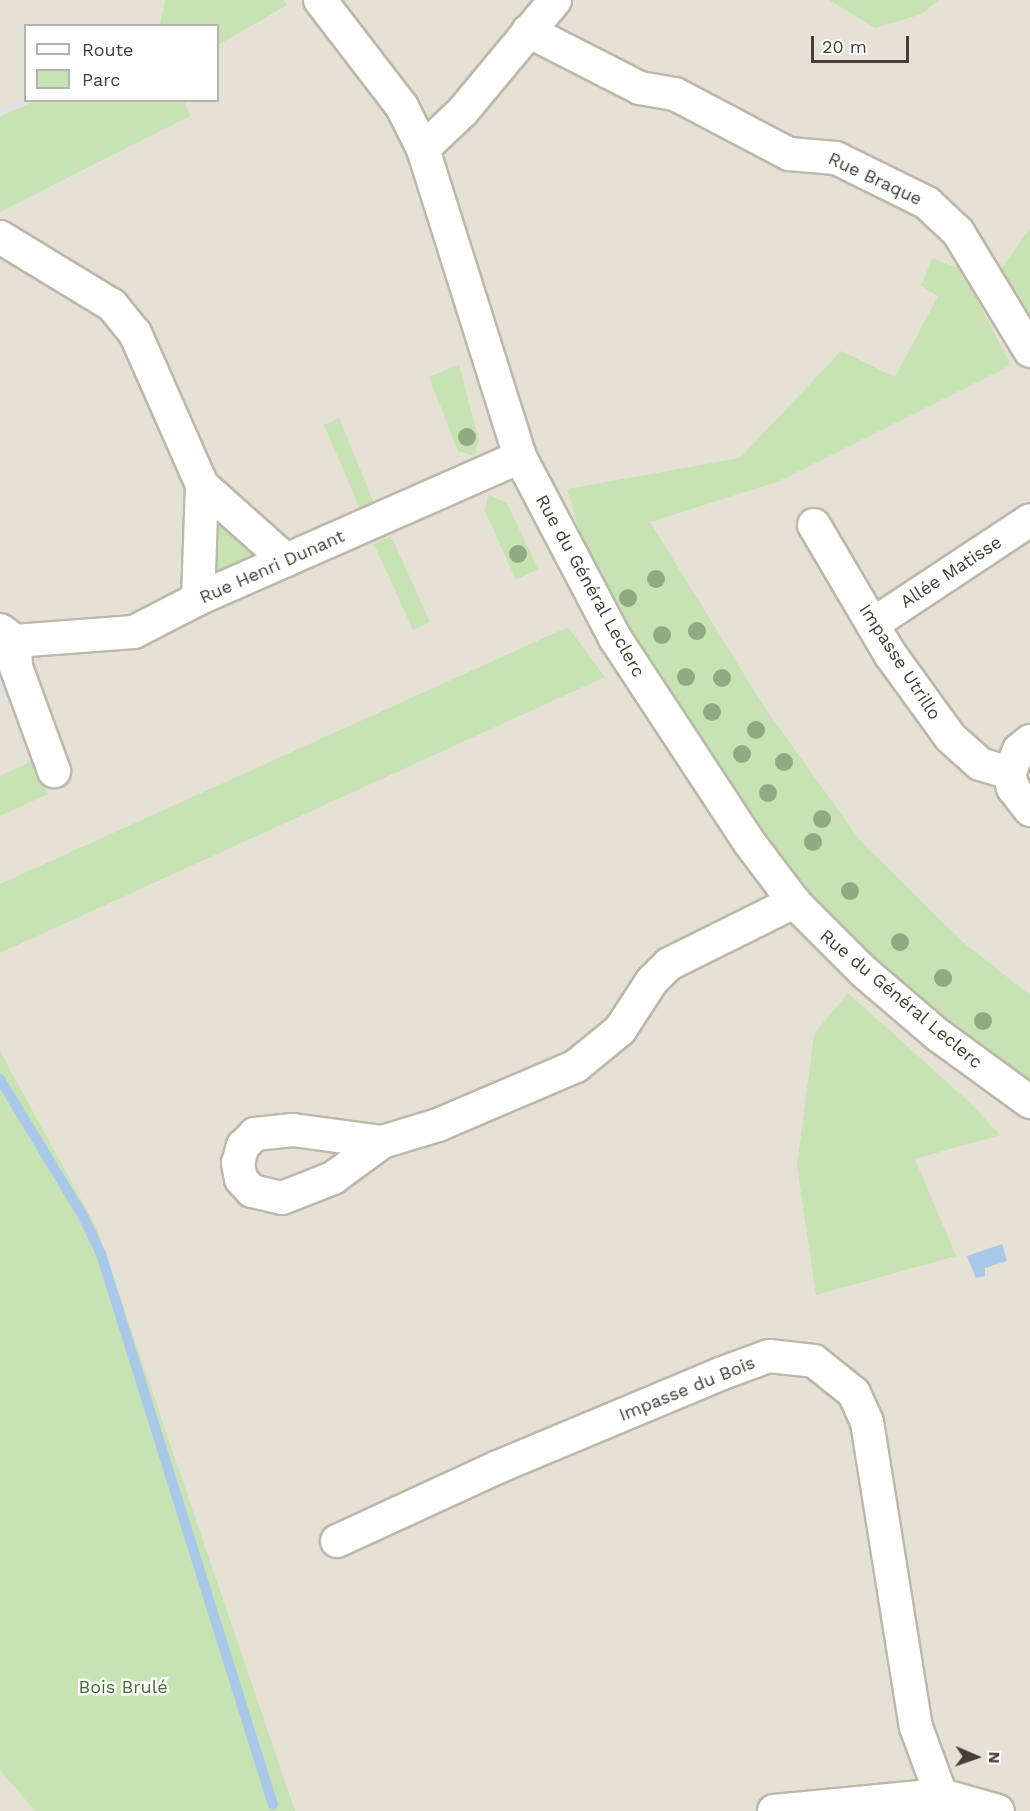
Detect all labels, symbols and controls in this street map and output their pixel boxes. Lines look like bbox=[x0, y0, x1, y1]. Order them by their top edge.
legend bbox=[24, 24, 219, 102]
scale bar bbox=[814, 24, 912, 62]
text: 20 m bbox=[822, 36, 867, 57]
text: Route bbox=[82, 39, 134, 60]
text: Parc bbox=[82, 69, 120, 90]
street label: Rue Braque bbox=[825, 148, 925, 210]
street label: Rue du Général Leclerc bbox=[531, 491, 649, 681]
street label: Rue Henri Dunant bbox=[196, 525, 348, 609]
street label: Allée Matisse bbox=[896, 531, 1006, 613]
street label: Impasse Utrillo bbox=[855, 600, 945, 724]
street label: Rue du Général Leclerc bbox=[815, 925, 987, 1073]
street label: Impasse du Bois bbox=[616, 1352, 758, 1426]
park label: Bois Brulé bbox=[78, 1676, 168, 1698]
north arrow bbox=[946, 1727, 1006, 1787]
text: N bbox=[985, 1751, 1004, 1764]

